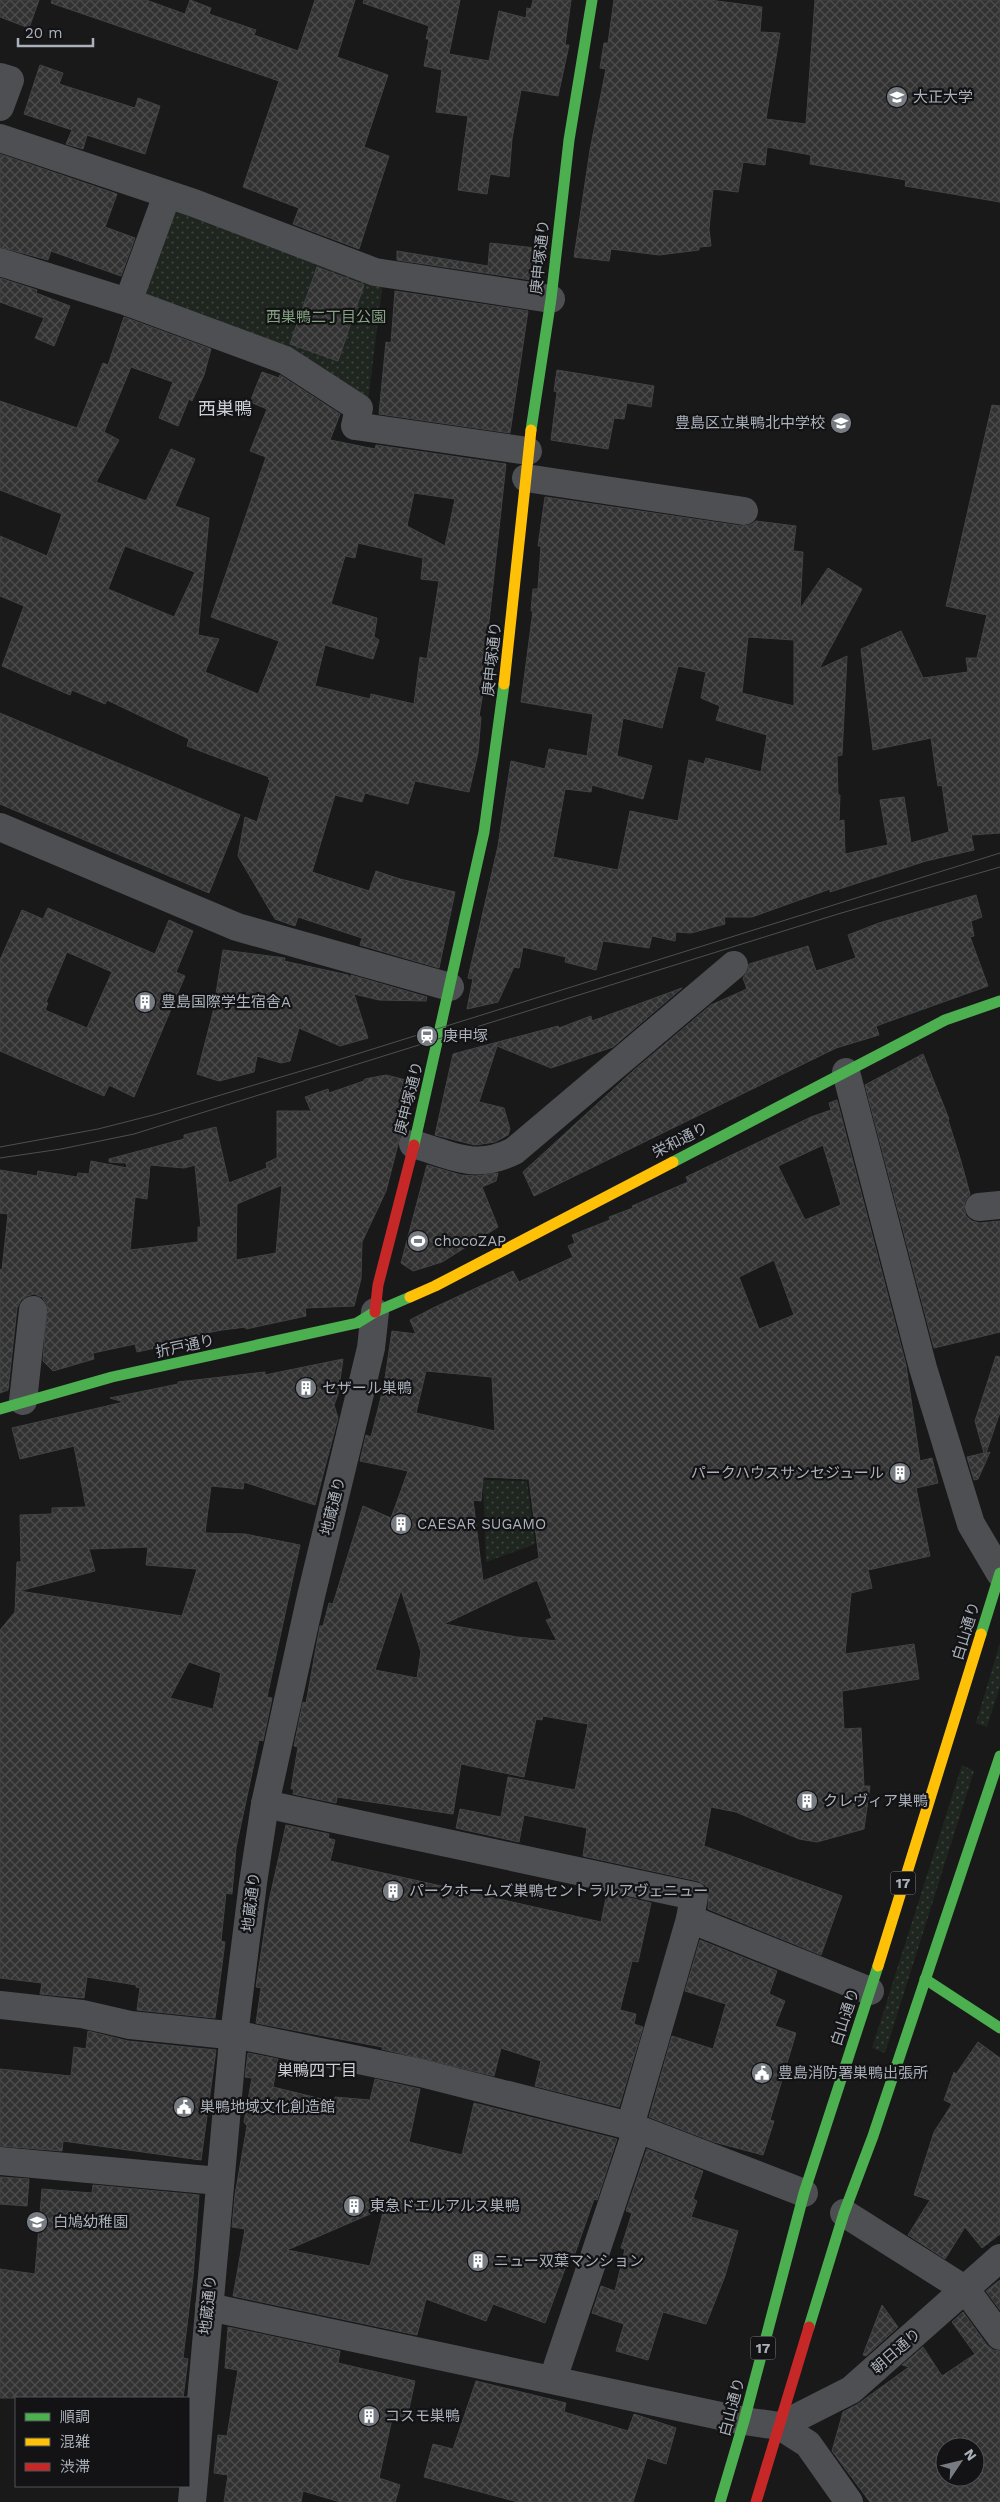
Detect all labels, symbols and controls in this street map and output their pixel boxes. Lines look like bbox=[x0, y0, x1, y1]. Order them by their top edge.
scale bar bbox=[18, 15, 92, 47]
text: 20 m bbox=[25, 24, 63, 42]
school or university icon: 大正大学 bbox=[885, 85, 909, 109]
place label: 大正大学 bbox=[913, 88, 973, 106]
street label: 庚申塚通り bbox=[527, 219, 553, 295]
park label: 西巣鴨二丁目公園 bbox=[266, 308, 386, 326]
district label: 西巣鴨 bbox=[198, 398, 252, 419]
school or university icon: 豊島区立巣鴨北中学校 bbox=[829, 411, 853, 435]
place label: 豊島区立巣鴨北中学校 bbox=[675, 414, 825, 432]
street label: 庚申塚通り bbox=[479, 621, 505, 697]
building icon: 豊島国際学生宿舎A bbox=[133, 990, 157, 1014]
place label: 豊島国際学生宿舎A bbox=[161, 993, 291, 1011]
station icon: 庚申塚 bbox=[415, 1024, 439, 1048]
place label: 庚申塚 bbox=[443, 1027, 488, 1045]
street label: 庚申塚通り bbox=[391, 1059, 427, 1137]
street label: 栄和通り bbox=[649, 1118, 711, 1162]
sports icon: chocoZAP bbox=[406, 1229, 430, 1253]
place label: chocoZAP bbox=[434, 1232, 506, 1250]
street label: 折戸通り bbox=[154, 1331, 216, 1361]
building icon: セザール巣鴨 bbox=[294, 1376, 318, 1400]
place label: セザール巣鴨 bbox=[322, 1379, 412, 1397]
building icon: パークハウスサンセジュール bbox=[888, 1461, 912, 1485]
place label: パークハウスサンセジュール bbox=[691, 1464, 884, 1482]
street label: 地蔵通り bbox=[317, 1475, 349, 1537]
building icon: CAESAR SUGAMO bbox=[389, 1512, 413, 1536]
place label: CAESAR SUGAMO bbox=[417, 1515, 546, 1533]
street label: 白山通り bbox=[949, 1600, 983, 1662]
building icon: クレヴィア巣鴨 bbox=[795, 1789, 819, 1813]
place label: クレヴィア巣鴨 bbox=[823, 1792, 928, 1810]
street label: 地蔵通り bbox=[238, 1871, 264, 1933]
road number: 17 bbox=[890, 1872, 916, 1895]
building icon: パークホームズ巣鴨セントラルアヴェニュー bbox=[381, 1879, 405, 1903]
place label: パークホームズ巣鴨セントラルアヴェニュー bbox=[409, 1882, 709, 1900]
street label: 白山通り bbox=[827, 1986, 863, 2048]
district label: 巣鴨四丁目 bbox=[277, 2061, 357, 2080]
public building icon: 豊島消防署巣鴨出張所 bbox=[750, 2061, 774, 2085]
place label: 豊島消防署巣鴨出張所 bbox=[778, 2064, 928, 2082]
public building icon: 巣鴨地域文化創造館 bbox=[172, 2095, 196, 2119]
place label: 巣鴨地域文化創造館 bbox=[200, 2098, 335, 2116]
building icon: 東急ドエルアルス巣鴨 bbox=[342, 2194, 366, 2218]
place label: 東急ドエルアルス巣鴨 bbox=[370, 2197, 520, 2215]
school or university icon: 白鳩幼稚園 bbox=[25, 2210, 49, 2234]
place label: 白鳩幼稚園 bbox=[53, 2213, 128, 2231]
building icon: ニュー双葉マンション bbox=[466, 2249, 490, 2273]
place label: ニュー双葉マンション bbox=[494, 2252, 644, 2270]
street label: 地蔵通り bbox=[196, 2274, 220, 2336]
street label: 朝日通り bbox=[867, 2325, 925, 2377]
road number: 17 bbox=[750, 2336, 776, 2360]
street label: 白山通り bbox=[716, 2376, 748, 2438]
legend bbox=[15, 2397, 190, 2487]
building icon: コスモ巣鴨 bbox=[357, 2404, 381, 2428]
place label: コスモ巣鴨 bbox=[385, 2407, 460, 2425]
text: 順調 bbox=[60, 2408, 90, 2426]
text: 混雑 bbox=[60, 2433, 90, 2451]
north arrow bbox=[935, 2437, 985, 2487]
text: N bbox=[961, 2446, 980, 2463]
text: 渋滞 bbox=[60, 2458, 90, 2476]

